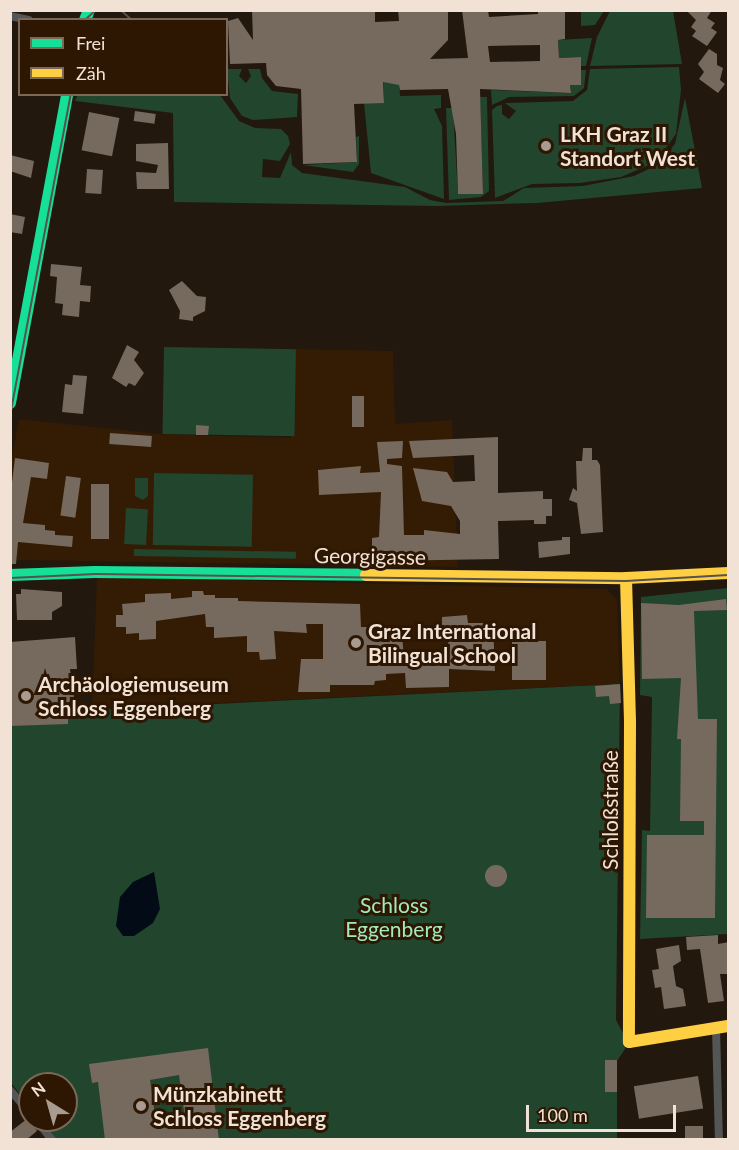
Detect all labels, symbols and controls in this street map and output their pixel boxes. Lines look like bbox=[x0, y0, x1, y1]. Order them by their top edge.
legend bbox=[18, 18, 228, 96]
text: Frei bbox=[76, 32, 105, 54]
text: Zäh bbox=[76, 62, 106, 84]
place label: LKH Graz II Standort West bbox=[560, 121, 695, 171]
marker: LKH Graz II Standort West bbox=[537, 137, 555, 155]
street label: Georgigasse bbox=[314, 542, 426, 570]
place label: Graz International Bilingual School bbox=[368, 618, 536, 668]
marker: Graz International Bilingual School bbox=[349, 636, 363, 650]
place label: Archäologiemuseum Schloss Eggenberg bbox=[38, 671, 229, 721]
marker: Archäologiemuseum Schloss Eggenberg bbox=[19, 689, 33, 703]
street label: Schloßstraße bbox=[597, 750, 623, 870]
park label: Schloss Eggenberg bbox=[345, 892, 443, 942]
north arrow bbox=[18, 1072, 78, 1132]
text: N bbox=[27, 1078, 49, 1100]
place label: Münzkabinett Schloss Eggenberg bbox=[153, 1081, 326, 1131]
scale bar bbox=[529, 1093, 679, 1131]
marker: Münzkabinett Schloss Eggenberg bbox=[134, 1099, 148, 1113]
text: 100 m bbox=[537, 1104, 588, 1126]

